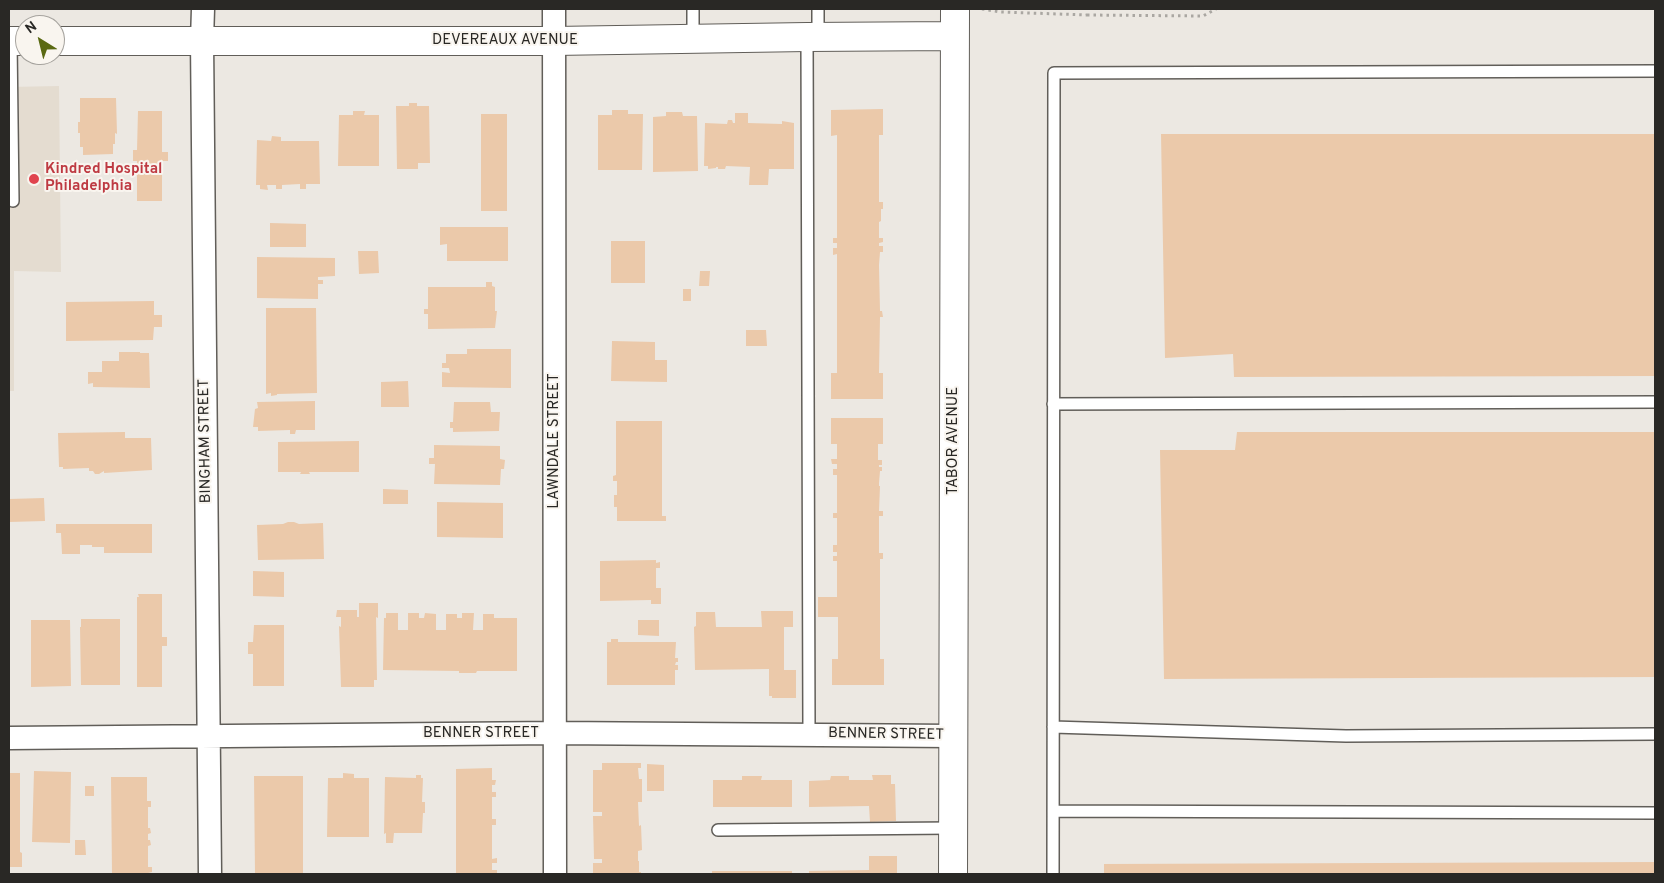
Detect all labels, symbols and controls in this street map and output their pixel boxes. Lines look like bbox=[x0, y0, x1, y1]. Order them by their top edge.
north arrow bbox=[15, 15, 65, 65]
text: N bbox=[22, 18, 41, 38]
street label: DEVEREAUX AVENUE bbox=[432, 32, 578, 50]
place label: Kindred Hospital Philadelphia bbox=[45, 161, 162, 196]
marker: Kindred Hospital Philadelphia bbox=[27, 172, 41, 186]
street label: LAWNDALE STREET bbox=[546, 373, 564, 509]
street label: BINGHAM STREET bbox=[196, 379, 216, 503]
street label: TABOR AVENUE bbox=[945, 387, 963, 495]
street label: BENNER STREET bbox=[423, 725, 539, 743]
street label: BENNER STREET bbox=[828, 725, 944, 745]

